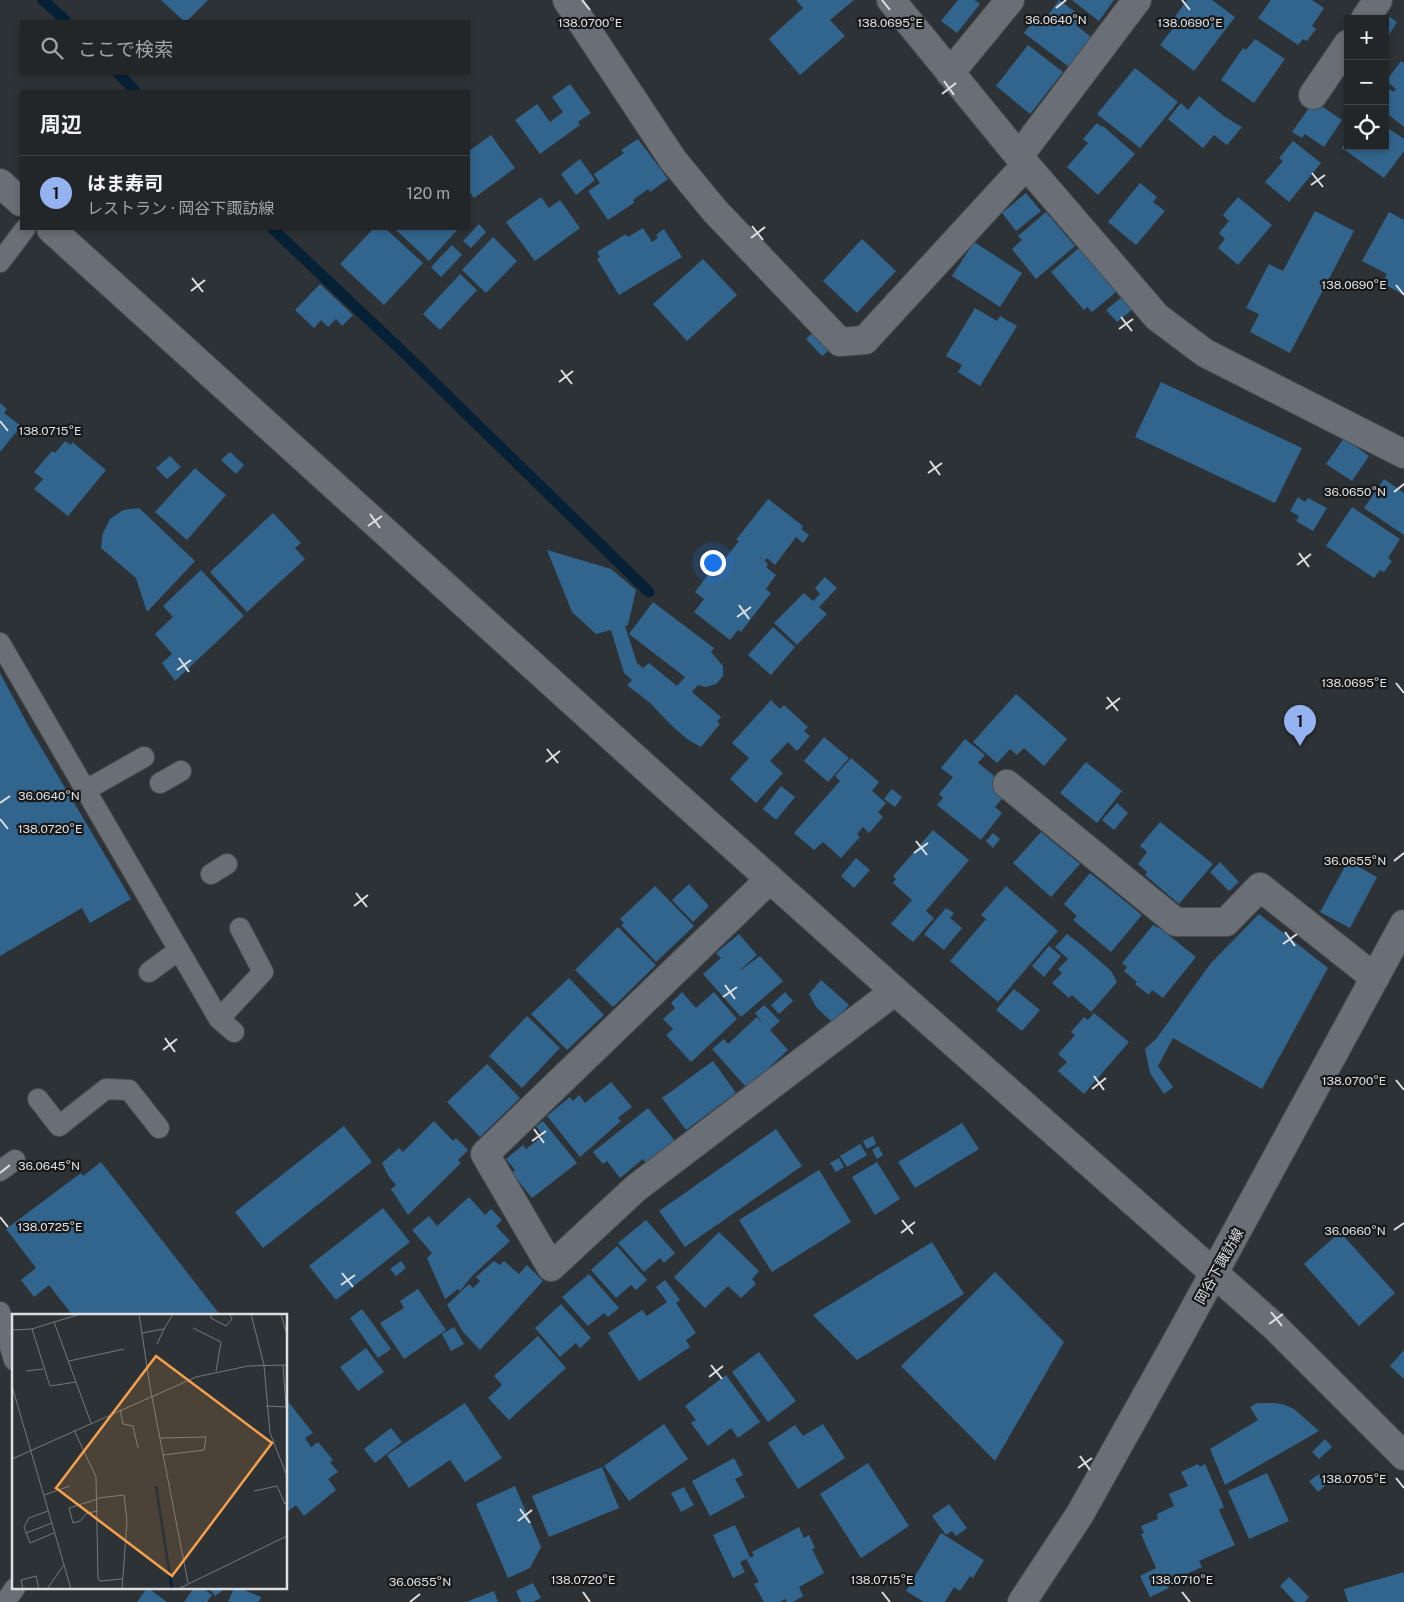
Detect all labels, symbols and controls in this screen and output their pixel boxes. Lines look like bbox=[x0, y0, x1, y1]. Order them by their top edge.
text: 36.0640°N bbox=[1025, 13, 1087, 27]
map controls bbox=[1344, 15, 1389, 150]
button: + bbox=[1344, 15, 1389, 60]
text: 138.0700°E bbox=[558, 16, 622, 30]
text: 138.0695°E bbox=[857, 16, 923, 30]
text: 138.0690°E bbox=[1157, 16, 1223, 30]
search box bbox=[20, 20, 470, 75]
icon: search bbox=[38, 34, 66, 62]
text: ここで検索 bbox=[78, 38, 173, 60]
button: − bbox=[1344, 60, 1389, 105]
button: locate bbox=[1344, 105, 1389, 150]
text: 周辺 bbox=[40, 112, 82, 137]
text: はま寿司 bbox=[87, 172, 163, 194]
text: 1 bbox=[53, 184, 59, 203]
text: 120 m bbox=[406, 184, 450, 203]
text: レストラン · 岡谷下諏訪線 bbox=[87, 199, 274, 218]
text: 138.0690°E bbox=[1321, 278, 1387, 292]
text: 138.0715°E bbox=[19, 424, 81, 438]
text: 36.0650°N bbox=[1324, 485, 1386, 499]
your location bbox=[700, 550, 726, 576]
text: 138.0695°E bbox=[1321, 676, 1387, 690]
pin: 1 bbox=[1284, 705, 1316, 746]
text: 36.0640°N bbox=[18, 789, 80, 803]
text: 138.0720°E bbox=[18, 822, 82, 836]
text: 36.0655°N bbox=[1324, 854, 1386, 868]
text: 138.0700°E bbox=[1322, 1074, 1386, 1088]
text: 36.0645°N bbox=[18, 1159, 80, 1173]
text: 138.0725°E bbox=[17, 1220, 83, 1234]
text: 36.0660°N bbox=[1324, 1224, 1386, 1238]
street label: 岡谷下諏訪線 bbox=[1192, 1225, 1246, 1307]
inset map bbox=[12, 1314, 288, 1590]
text: 138.0705°E bbox=[1322, 1472, 1386, 1486]
text: 138.0720°E bbox=[551, 1573, 615, 1587]
text: 138.0715°E bbox=[851, 1573, 913, 1587]
text: 138.0710°E bbox=[1151, 1573, 1213, 1587]
text: 36.0655°N bbox=[389, 1575, 451, 1589]

